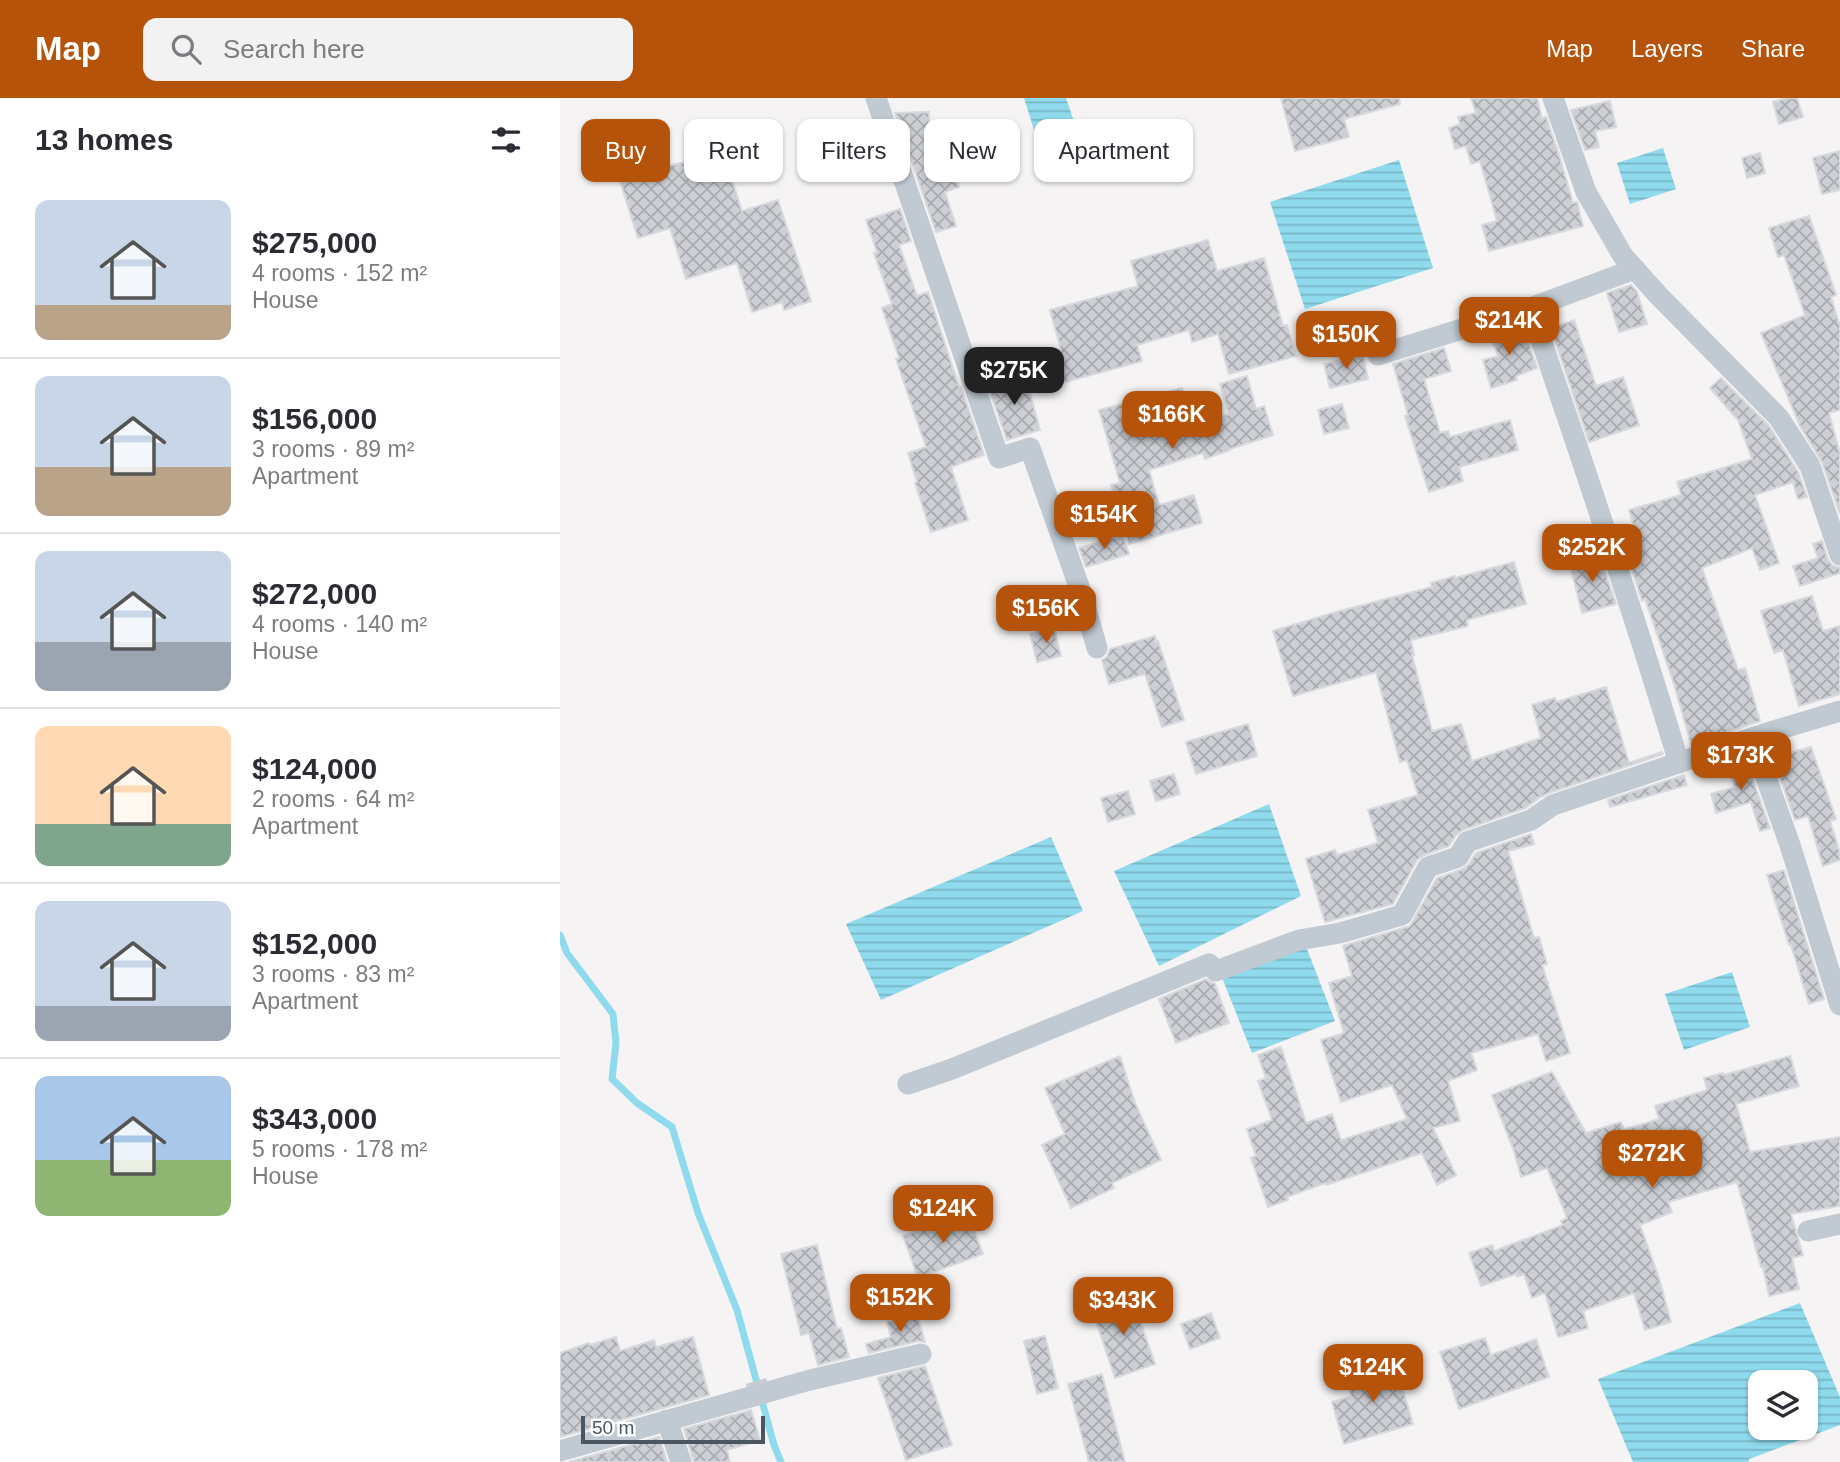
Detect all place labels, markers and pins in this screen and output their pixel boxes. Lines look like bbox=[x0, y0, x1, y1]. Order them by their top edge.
pin: $214K bbox=[1460, 298, 1558, 357]
pin: $150K bbox=[1297, 312, 1395, 371]
pin: $275K bbox=[965, 348, 1063, 407]
pin: $166K bbox=[1123, 392, 1221, 451]
pin: $154K bbox=[1055, 491, 1153, 551]
pin: $252K bbox=[1543, 524, 1641, 584]
pin: $156K bbox=[997, 586, 1095, 645]
pin: $173K bbox=[1692, 732, 1790, 792]
pin: $272K bbox=[1603, 1130, 1701, 1190]
pin: $124K bbox=[894, 1186, 992, 1245]
pin: $152K bbox=[851, 1274, 949, 1334]
pin: $343K bbox=[1074, 1278, 1172, 1337]
pin: $124K bbox=[1324, 1344, 1422, 1404]

